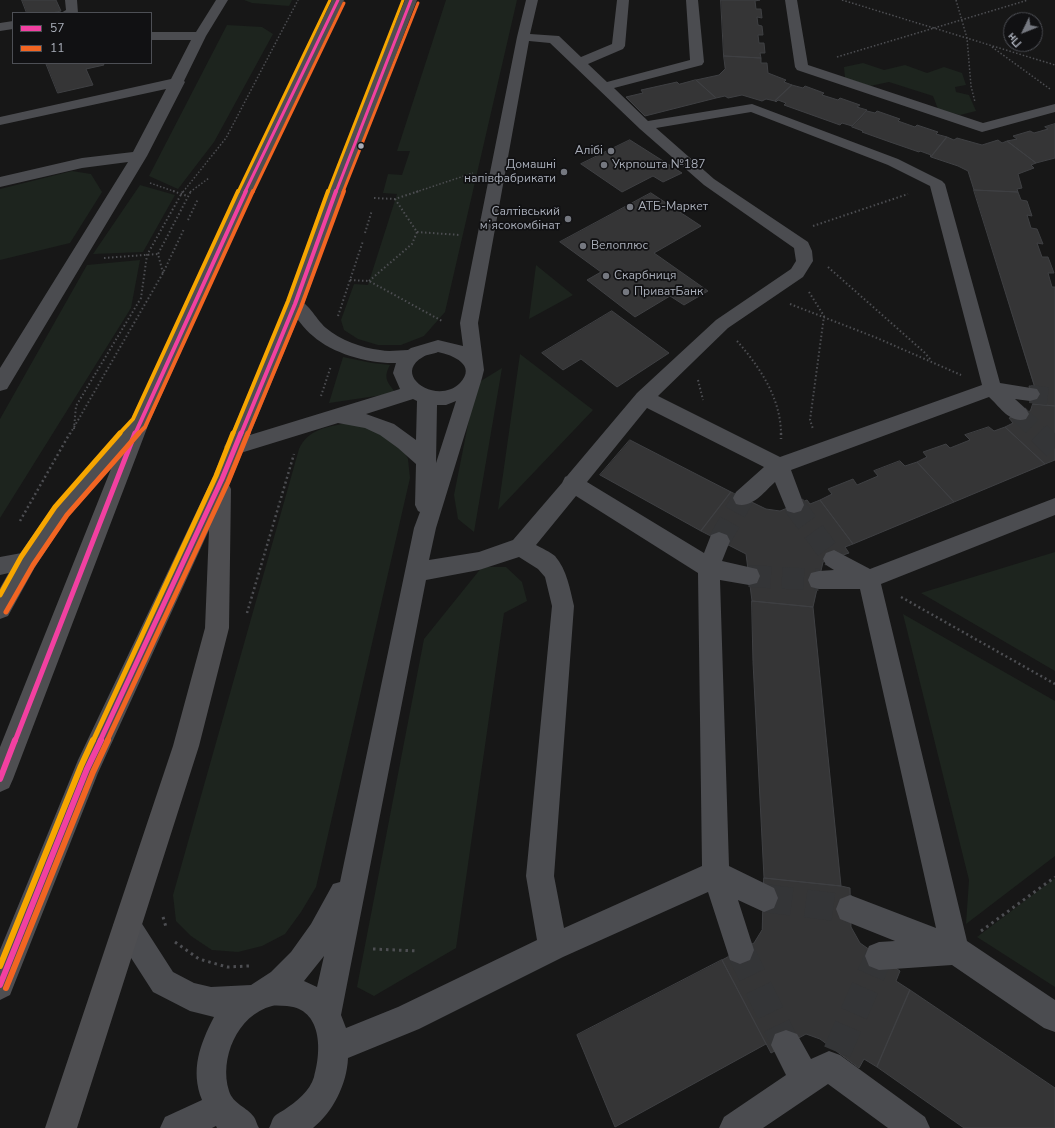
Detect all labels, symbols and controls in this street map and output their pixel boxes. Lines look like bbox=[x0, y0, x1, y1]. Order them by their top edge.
legend bbox=[12, 12, 152, 64]
north arrow bbox=[1003, 12, 1043, 52]
text: 57 bbox=[50, 20, 64, 36]
text: Пн bbox=[1004, 29, 1025, 50]
text: 11 bbox=[50, 40, 64, 56]
unlabelled marker bbox=[356, 141, 366, 151]
place label: Алібі bbox=[575, 144, 603, 158]
marker: Алібі bbox=[606, 146, 616, 156]
place label: Домашні напівфабрикати bbox=[464, 158, 556, 186]
place label: Укрпошта №187 bbox=[612, 158, 705, 172]
marker: Укрпошта №187 bbox=[599, 160, 609, 170]
marker: Домашні напівфабрикати bbox=[559, 167, 569, 177]
place label: АТБ-Маркет bbox=[638, 200, 708, 214]
marker: АТБ-Маркет bbox=[625, 202, 635, 212]
place label: Салтівський мʼясокомбінат bbox=[480, 205, 560, 233]
marker: Салтівський мʼясокомбінат bbox=[563, 214, 573, 224]
place label: Велоплюс bbox=[591, 239, 648, 253]
marker: Велоплюс bbox=[578, 241, 588, 251]
place label: Скарбниця bbox=[614, 269, 676, 283]
marker: Скарбниця bbox=[601, 271, 611, 281]
place label: ПриватБанк bbox=[634, 285, 703, 299]
marker: ПриватБанк bbox=[621, 287, 631, 297]

